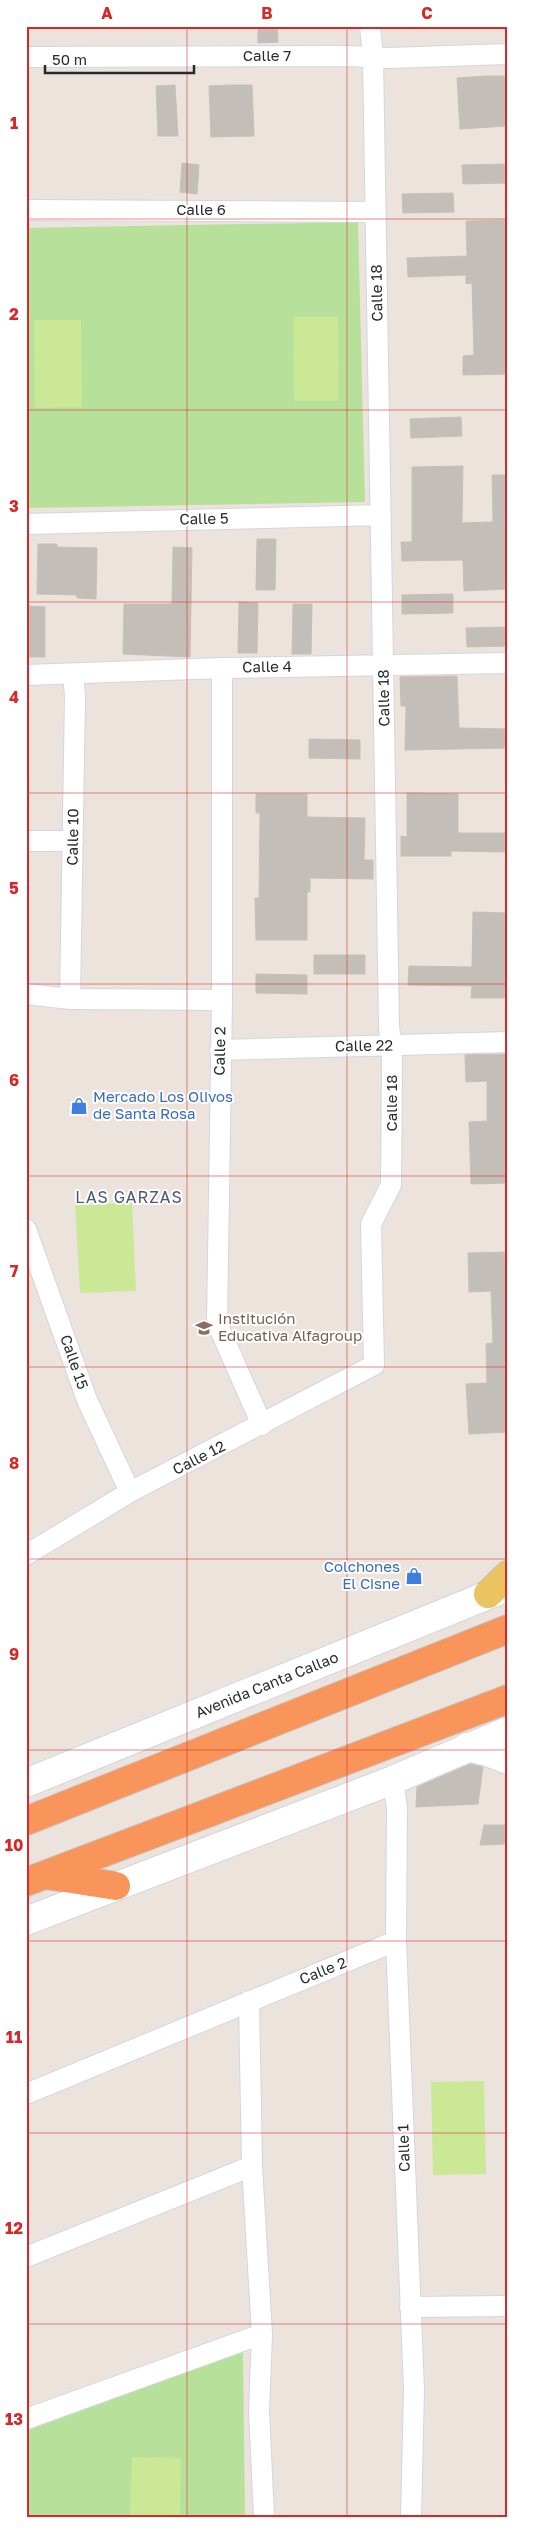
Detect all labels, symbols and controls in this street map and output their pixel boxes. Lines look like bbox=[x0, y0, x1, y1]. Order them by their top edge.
text: A bbox=[101, 3, 113, 23]
text: B bbox=[261, 3, 273, 23]
text: C bbox=[421, 3, 433, 23]
scale bar bbox=[45, 42, 194, 74]
street label: Calle 7 bbox=[243, 46, 291, 64]
text: 50 m bbox=[52, 50, 87, 68]
text: 1 bbox=[10, 113, 18, 133]
street label: Calle 6 bbox=[176, 200, 226, 218]
street label: Calle 18 bbox=[367, 264, 385, 322]
text: 2 bbox=[9, 304, 19, 324]
text: 3 bbox=[9, 496, 19, 516]
street label: Calle 5 bbox=[179, 509, 229, 527]
street label: Calle 4 bbox=[242, 657, 292, 675]
street label: Calle 18 bbox=[374, 669, 392, 727]
text: 4 bbox=[9, 687, 19, 707]
street label: Calle 10 bbox=[63, 808, 81, 866]
text: 5 bbox=[9, 878, 19, 898]
street label: Calle 2 bbox=[210, 1026, 228, 1076]
street label: Calle 22 bbox=[335, 1035, 393, 1055]
text: 6 bbox=[9, 1070, 19, 1090]
street label: Calle 18 bbox=[382, 1074, 400, 1132]
place label: Mercado Los Olivos de Santa Rosa bbox=[93, 1087, 233, 1122]
shop icon: Mercado Los Olivos de Santa Rosa bbox=[69, 1096, 89, 1116]
district label: LAS GARZAS bbox=[75, 1187, 183, 1207]
text: 7 bbox=[10, 1261, 19, 1281]
place label: Institución Educativa Alfagroup bbox=[218, 1309, 362, 1344]
school or university icon: Institución Educativa Alfagroup bbox=[194, 1318, 214, 1338]
street label: Calle 15 bbox=[57, 1332, 93, 1391]
street label: Calle 12 bbox=[169, 1436, 228, 1478]
text: 8 bbox=[9, 1453, 19, 1473]
place label: Colchones El Cisne bbox=[324, 1557, 400, 1592]
shop icon: Colchones El Cisne bbox=[404, 1566, 424, 1586]
text: 9 bbox=[9, 1644, 19, 1664]
street label: Avenida Canta Callao bbox=[193, 1647, 341, 1721]
text: 10 bbox=[5, 1835, 23, 1855]
street label: Calle 2 bbox=[296, 1952, 349, 1988]
text: 11 bbox=[6, 2027, 22, 2047]
street label: Calle 1 bbox=[393, 2124, 413, 2172]
text: 12 bbox=[5, 2218, 23, 2238]
text: 13 bbox=[5, 2409, 23, 2429]

